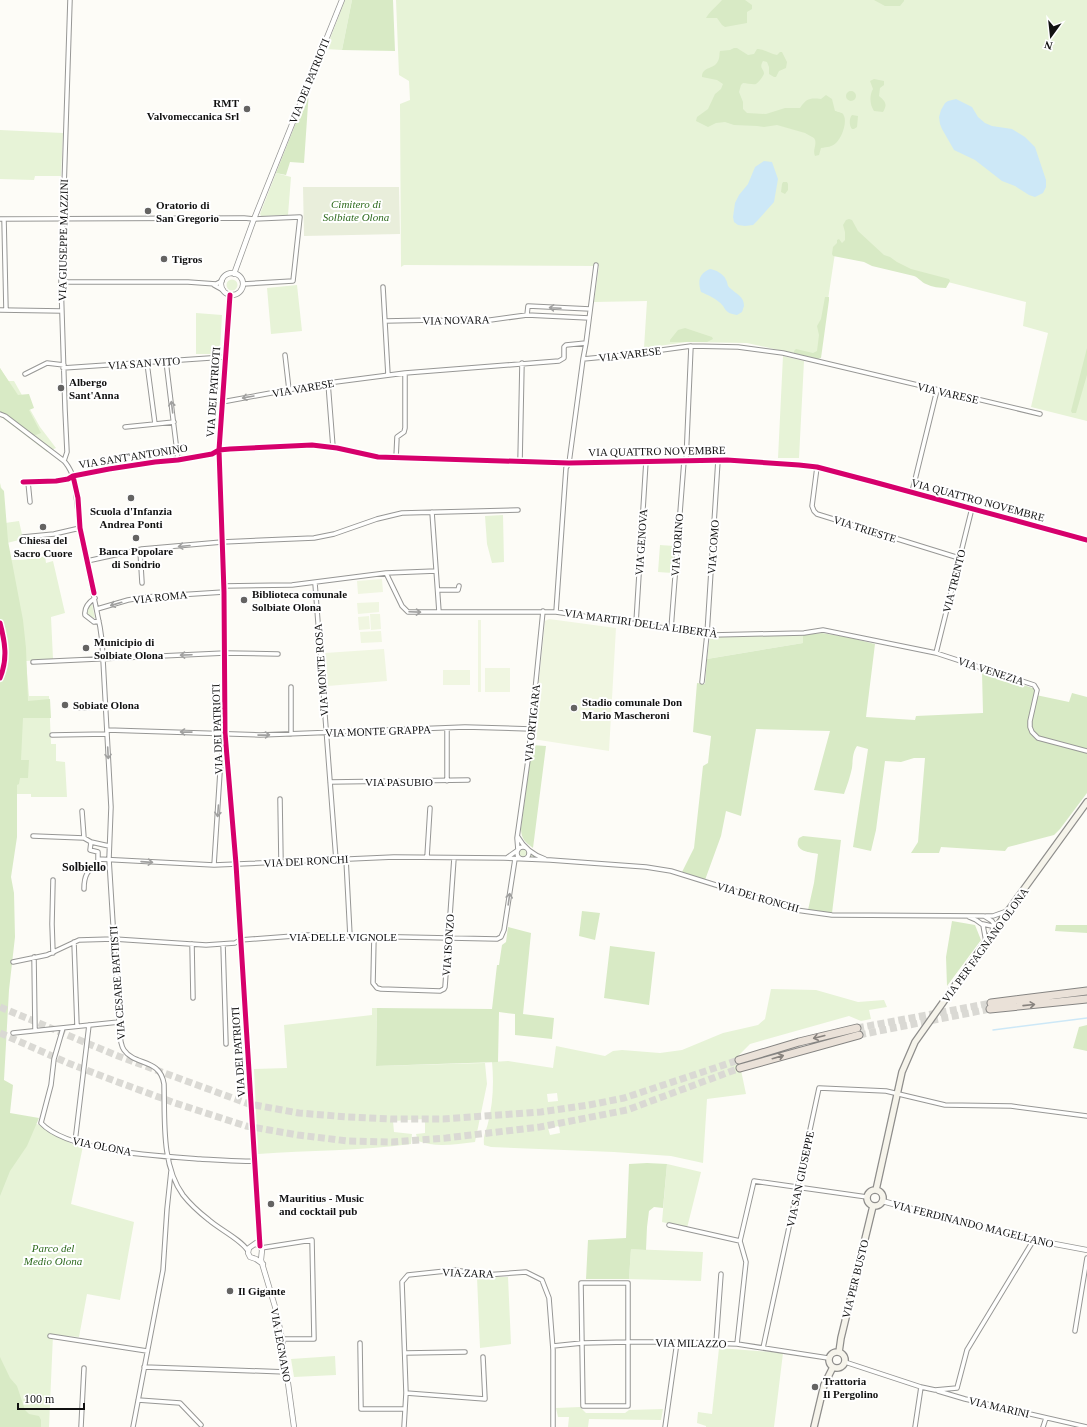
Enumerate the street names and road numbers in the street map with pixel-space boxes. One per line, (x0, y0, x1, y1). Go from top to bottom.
street label: VIA DEI PATRIOTI (286, 36, 332, 125)
street label: VIA GIUSEPPE MAZZINI (56, 178, 70, 301)
street label: VIA NOVARA (422, 313, 490, 327)
street label: VIA VARESE (598, 344, 662, 364)
street label: VIA DEI PATRIOTI (204, 346, 222, 438)
street label: VIA SAN VITO (108, 354, 181, 372)
street label: VIA VARESE (271, 377, 335, 399)
street label: VIA VARESE (916, 380, 980, 406)
street label: VIA SANT'ANTONINO (78, 441, 188, 471)
street label: VIA QUATTRO NOVEMBRE (588, 444, 726, 458)
street label: VIA QUATTRO NOVEMBRE (910, 476, 1046, 524)
street label: VIA GENOVA (633, 508, 649, 576)
street label: VIA TORINO (669, 513, 685, 577)
street label: VIA TRIESTE (832, 513, 898, 545)
street label: VIA COMO (705, 519, 721, 575)
street label: VIA TRENTO (940, 548, 968, 614)
street label: VIA ROMA (132, 588, 188, 606)
street label: VIA MARTIRI DELLA LIBERTÀ (564, 606, 718, 640)
street label: VIA MONTE ROSA (312, 623, 330, 717)
street label: VIA VENEZIA (956, 655, 1026, 687)
street label: VIA DEI PATRIOTI (209, 683, 225, 775)
street label: VIA ORTIGARA (522, 684, 542, 762)
street label: VIA MONTE GRAPPA (325, 723, 431, 739)
street label: VIA PASUBIO (365, 776, 433, 788)
street label: VIA DEI RONCHI (263, 853, 349, 869)
street label: VIA DEI RONCHI (716, 880, 801, 915)
street label: VIA PER FAGNANO OLONA (939, 885, 1031, 1005)
street label: VIA ISONZO (440, 914, 456, 976)
street label: VIA CESARE BATTISTI (107, 925, 127, 1040)
street label: VIA DELLE VIGNOLE (289, 931, 397, 943)
street label: VIA DEI PATRIOTI (229, 1006, 247, 1098)
street label: VIA SAN GIUSEPPE (784, 1130, 816, 1228)
street label: VIA OLONA (71, 1134, 133, 1158)
street label: VIA FERDINANDO MAGELLANO (891, 1198, 1055, 1250)
street label: VIA PER BUSTO (839, 1238, 871, 1319)
street label: VIA ZARA (442, 1266, 494, 1280)
street label: VIA LEGNANO (269, 1307, 293, 1383)
street label: VIA MILAZZO (655, 1336, 727, 1350)
street label: VIA MARINI (967, 1394, 1031, 1420)

